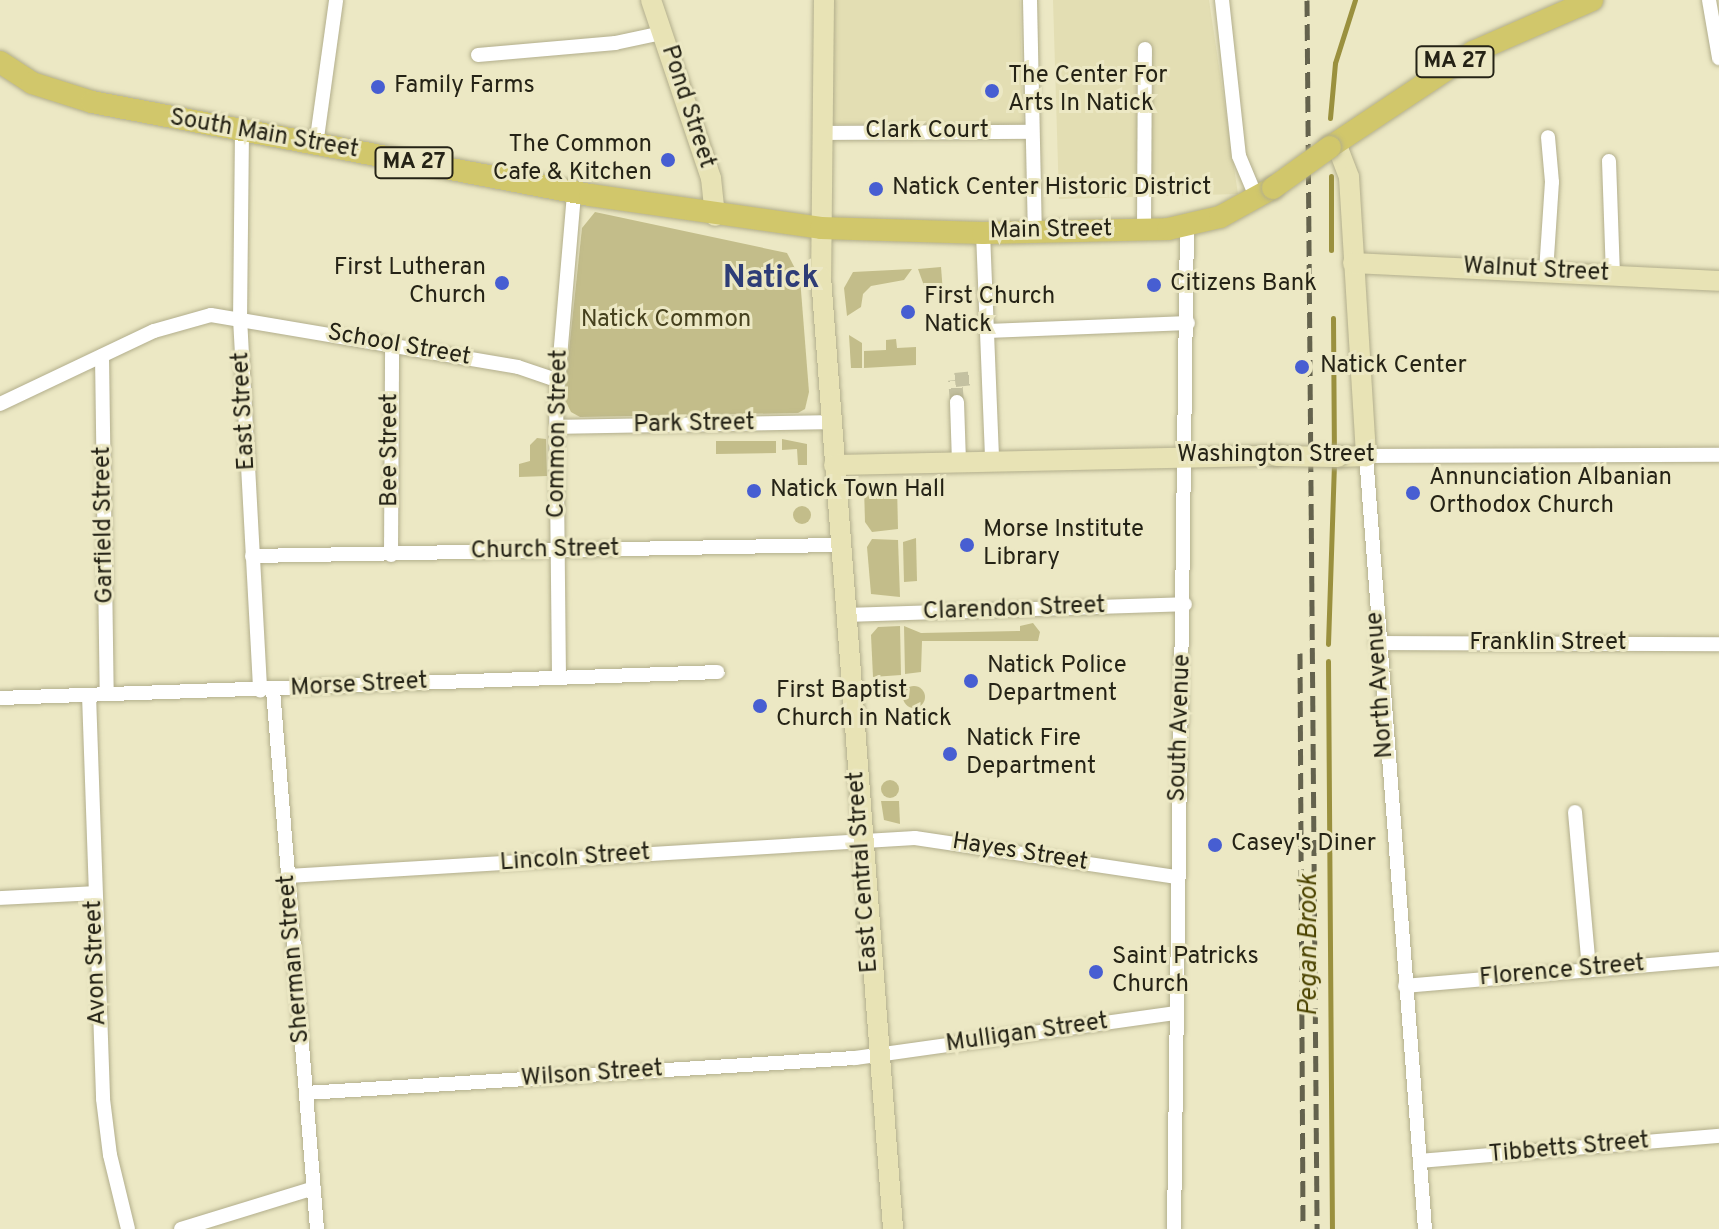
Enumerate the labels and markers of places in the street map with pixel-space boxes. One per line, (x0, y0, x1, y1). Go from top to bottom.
place label: The Center For Arts In Natick (1008, 63, 1168, 119)
place label: Family Farms (394, 73, 535, 101)
marker: Family Farms (369, 78, 387, 96)
marker: The Center For Arts In Natick (983, 82, 1001, 100)
place label: The Common Cafe & Kitchen (493, 132, 652, 188)
marker: The Common Cafe & Kitchen (659, 151, 677, 169)
place label: Natick Center Historic District (892, 175, 1211, 203)
marker: Natick Center Historic District (867, 180, 885, 198)
place label: First Lutheran Church (334, 255, 486, 311)
place label: Citizens Bank (1170, 271, 1317, 299)
marker: First Lutheran Church (493, 274, 511, 292)
marker: Citizens Bank (1145, 276, 1163, 294)
place label: First Church Natick (924, 284, 1055, 340)
marker: First Church Natick (899, 303, 917, 321)
place label: Natick Center (1320, 353, 1467, 381)
marker: Natick Center (1291, 356, 1313, 378)
place label: Annunciation Albanian Orthodox Church (1429, 465, 1673, 521)
place label: Natick Town Hall (770, 477, 946, 505)
marker: Natick Town Hall (745, 482, 763, 500)
marker: Annunciation Albanian Orthodox Church (1404, 484, 1422, 502)
place label: Morse Institute Library (983, 517, 1144, 573)
marker: Morse Institute Library (958, 536, 976, 554)
place label: Natick Police Department (987, 653, 1127, 709)
marker: Natick Police Department (962, 672, 980, 690)
place label: First Baptist Church in Natick (776, 678, 952, 734)
marker: First Baptist Church in Natick (751, 697, 769, 715)
place label: Natick Fire Department (966, 726, 1096, 782)
marker: Natick Fire Department (941, 745, 959, 763)
place label: Casey's Diner (1231, 831, 1376, 859)
marker: Casey's Diner (1206, 836, 1224, 854)
place label: Saint Patricks Church (1112, 944, 1259, 1000)
marker: Saint Patricks Church (1087, 963, 1105, 981)

